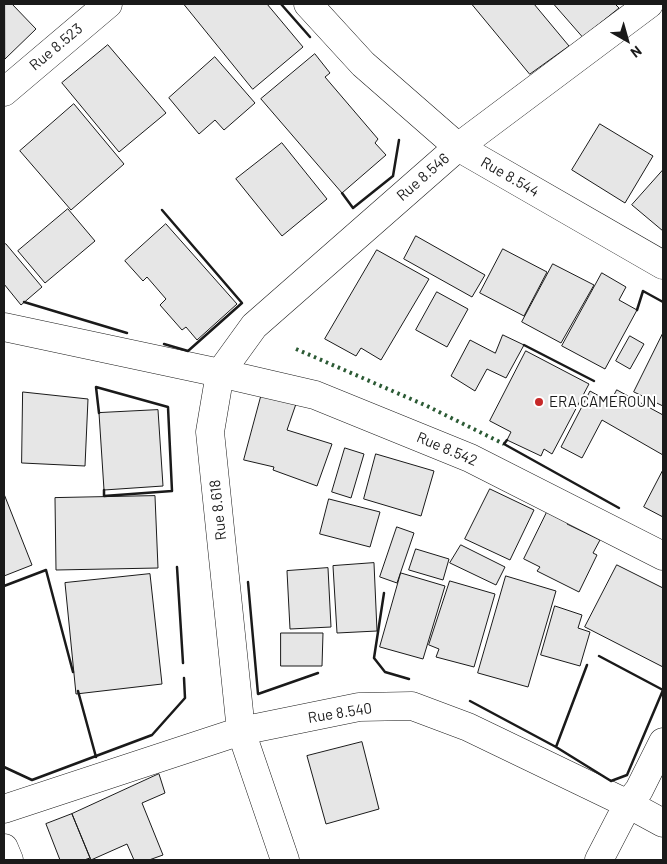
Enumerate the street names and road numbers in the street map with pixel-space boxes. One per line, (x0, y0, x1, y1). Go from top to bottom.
street label: Rue 8.523 (26, 20, 86, 74)
street label: Rue 8.546 (393, 149, 453, 205)
street label: Rue 8.544 (478, 153, 542, 201)
street label: Rue 8.542 (414, 428, 480, 470)
street label: Rue 8.618 (206, 479, 230, 541)
street label: Rue 8.540 (307, 699, 373, 727)

